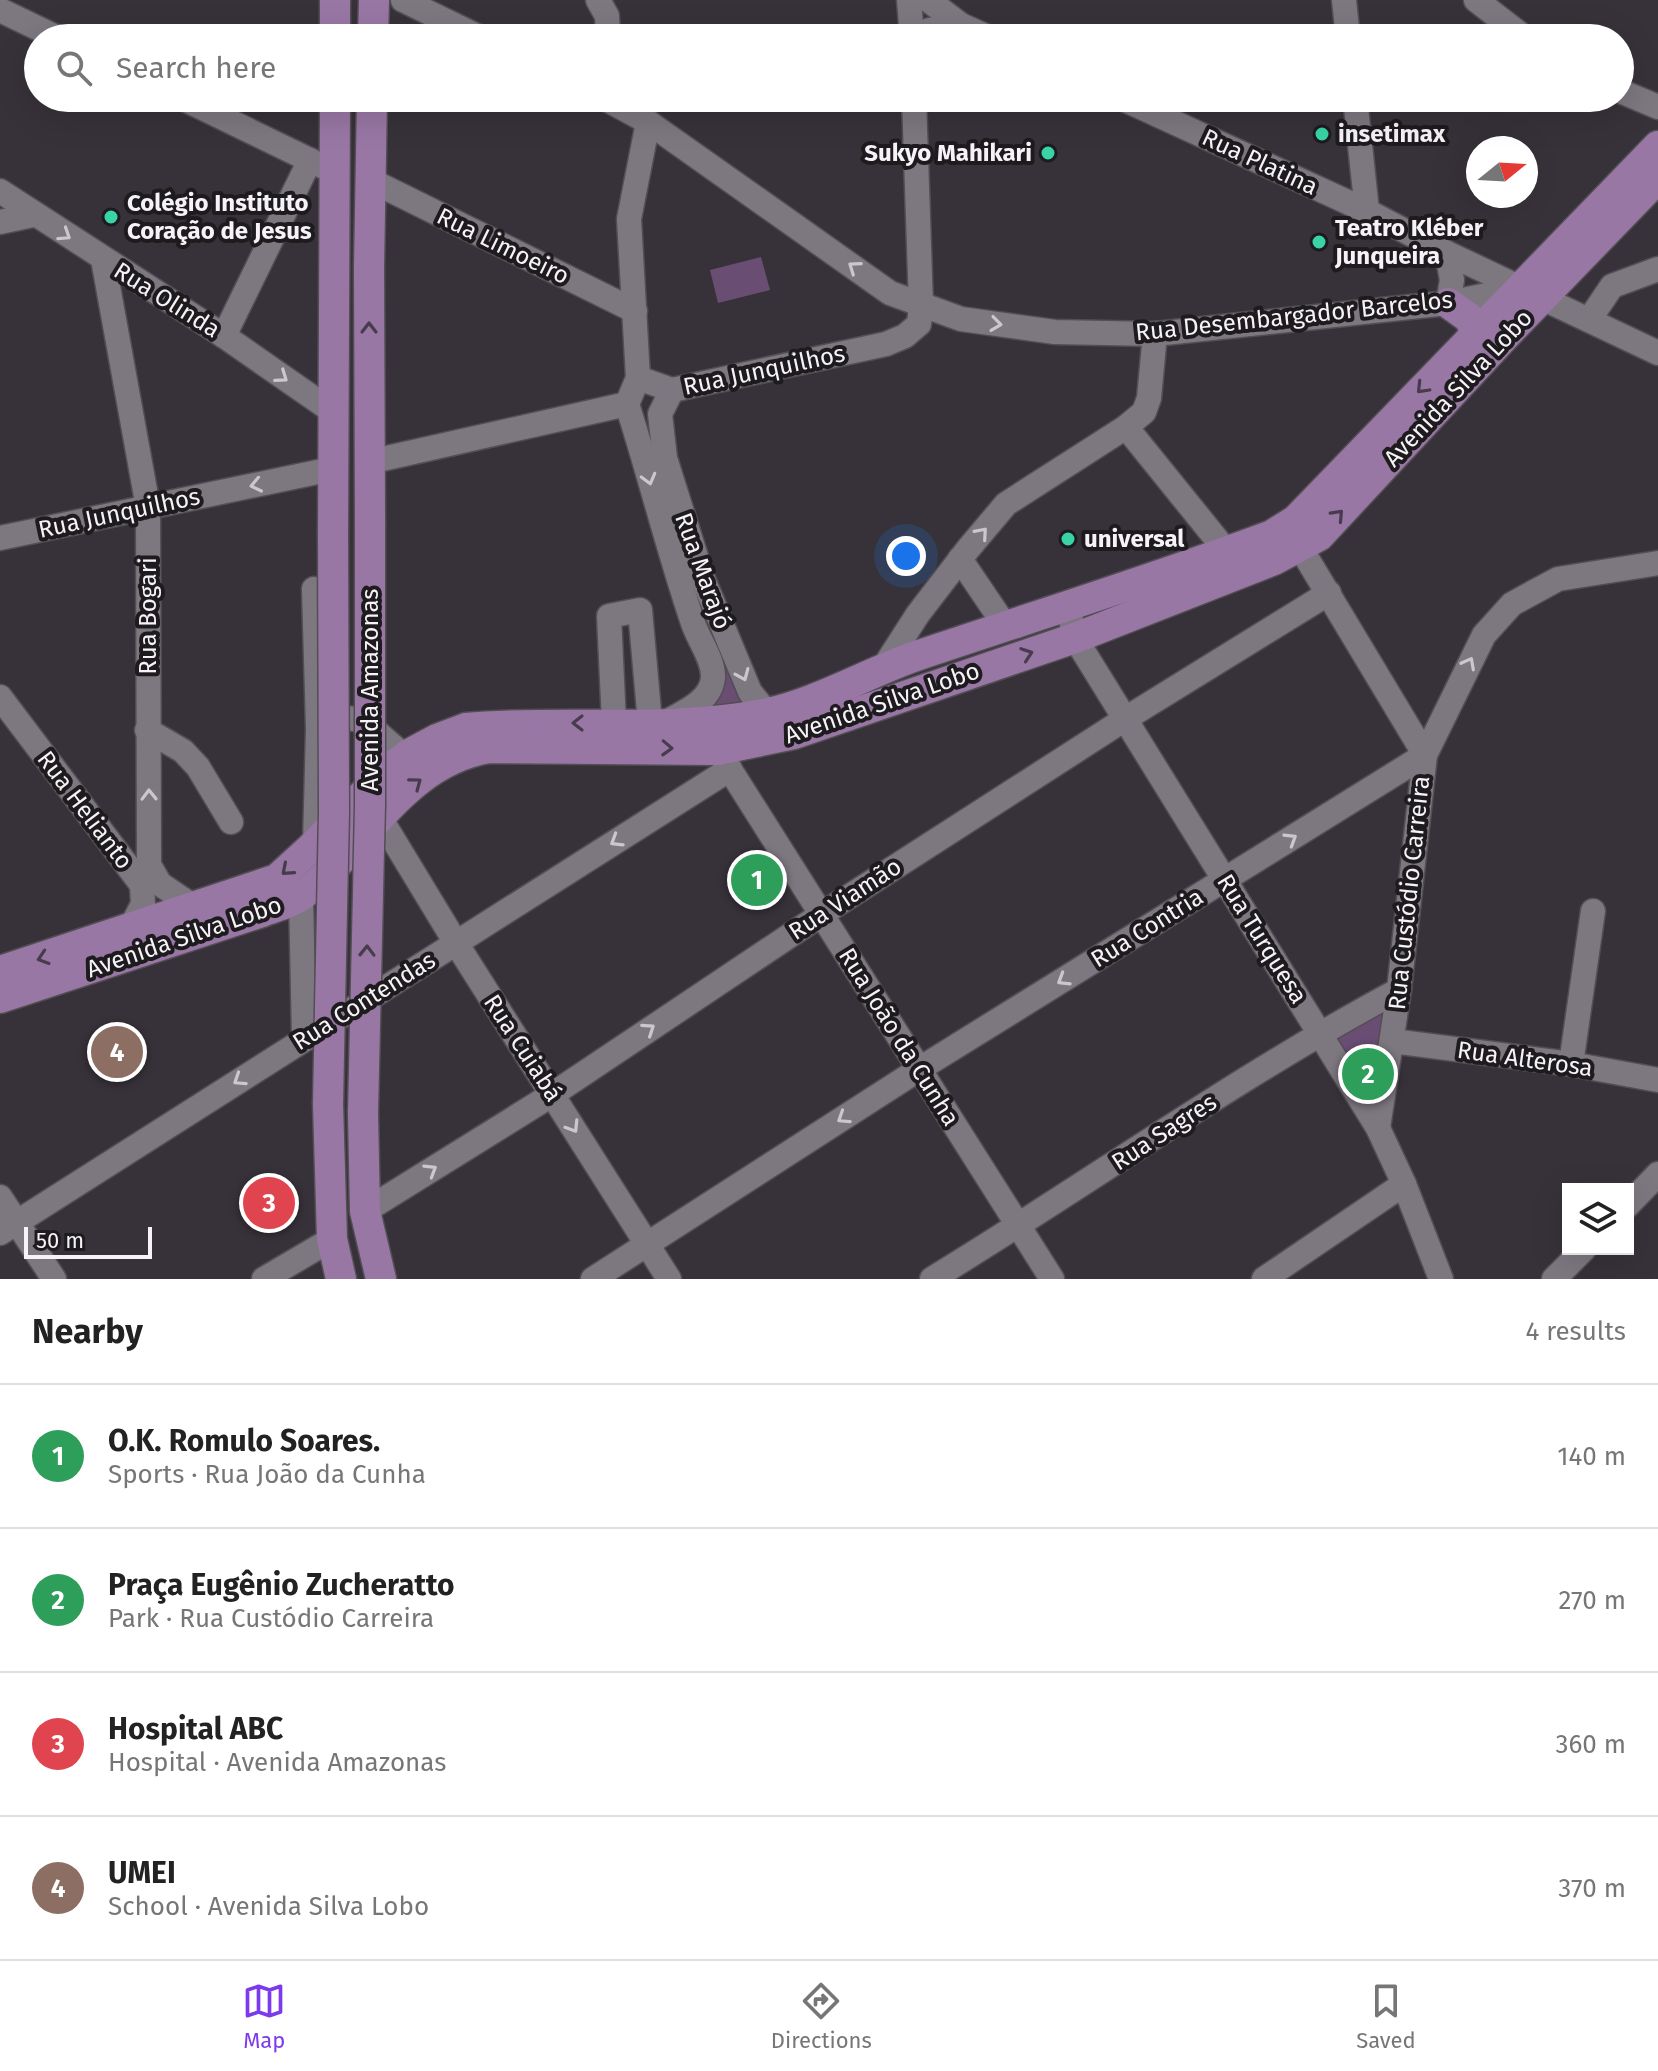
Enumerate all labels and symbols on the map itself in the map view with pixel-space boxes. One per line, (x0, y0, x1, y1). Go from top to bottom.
place label: insetimax (1338, 120, 1446, 148)
street label: Rua Platina (1198, 123, 1322, 201)
marker: insetimax (1313, 125, 1331, 143)
north arrow (1466, 136, 1538, 208)
place label: Sukyo Mahikari (864, 139, 1032, 167)
marker: Sukyo Mahikari (1039, 144, 1057, 162)
place label: Colégio Instituto Coração de Jesus (127, 189, 312, 246)
street label: Rua Limoeiro (432, 202, 574, 290)
marker: Colégio Instituto Coração de Jesus (102, 208, 120, 226)
place label: Teatro Kléber Junqueira (1334, 214, 1484, 270)
one-way arrow (56, 225, 70, 240)
marker: Teatro Kléber Junqueira (1310, 233, 1328, 251)
street label: Rua Olinda (109, 256, 225, 344)
one-way arrow (848, 262, 862, 277)
street label: Rua Desembargador Barcelos (1134, 285, 1454, 347)
street label: Avenida Silva Lobo (1378, 304, 1538, 472)
one-way arrow (990, 315, 1003, 332)
one-way arrow (360, 321, 378, 334)
street label: Rua Junquilhos (681, 339, 847, 401)
one-way arrow (274, 367, 288, 382)
one-way arrow (1417, 379, 1431, 393)
one-way arrow (640, 471, 656, 485)
one-way arrow (249, 476, 263, 493)
street label: Rua Junquilhos (36, 482, 202, 544)
street label: Rua Marajó (669, 509, 737, 633)
one-way arrow (1329, 509, 1343, 524)
place label: universal (1084, 525, 1185, 553)
one-way arrow (972, 527, 986, 542)
marker: universal (1059, 530, 1077, 548)
your location (886, 536, 926, 576)
street label: Rua Bogari (134, 557, 162, 675)
street label: Avenida Amazonas (356, 589, 384, 791)
one-way arrow (1019, 647, 1033, 663)
street label: Avenida Silva Lobo (781, 657, 983, 749)
one-way arrow (1460, 657, 1475, 672)
one-way arrow (733, 667, 750, 681)
one-way arrow (571, 714, 584, 732)
one-way arrow (661, 740, 674, 757)
street label: Rua Helianto (32, 745, 138, 875)
street label: Rua Custódio Carreira (1383, 775, 1435, 1011)
one-way arrow (407, 778, 422, 792)
one-way arrow (140, 788, 157, 800)
one-way arrow (611, 832, 625, 847)
one-way arrow (1282, 833, 1297, 848)
pin: 1 (731, 850, 783, 910)
street label: Rua Viamão (783, 852, 907, 946)
one-way arrow (281, 860, 296, 875)
street label: Rua Turquesa (1211, 869, 1313, 1009)
street label: Rua Contria (1086, 883, 1208, 973)
street label: Avenida Silva Lobo (83, 891, 285, 983)
street label: Rua João da Cunha (833, 943, 965, 1131)
one-way arrow (358, 944, 375, 957)
street label: Rua Contendas (288, 946, 440, 1056)
one-way arrow (37, 948, 51, 964)
one-way arrow (1057, 970, 1072, 985)
street label: Rua Cuiabá (478, 989, 568, 1107)
pin: 4 (91, 1022, 143, 1082)
one-way arrow (641, 1024, 655, 1039)
street label: Rua Alterosa (1455, 1036, 1595, 1082)
pin: 2 (1342, 1044, 1394, 1104)
one-way arrow (233, 1071, 247, 1086)
street label: Rua Sagres (1106, 1088, 1222, 1176)
one-way arrow (837, 1109, 852, 1124)
one-way arrow (564, 1118, 579, 1133)
one-way arrow (422, 1164, 437, 1179)
pin: 3 (243, 1173, 295, 1233)
scale bar (24, 1223, 152, 1259)

